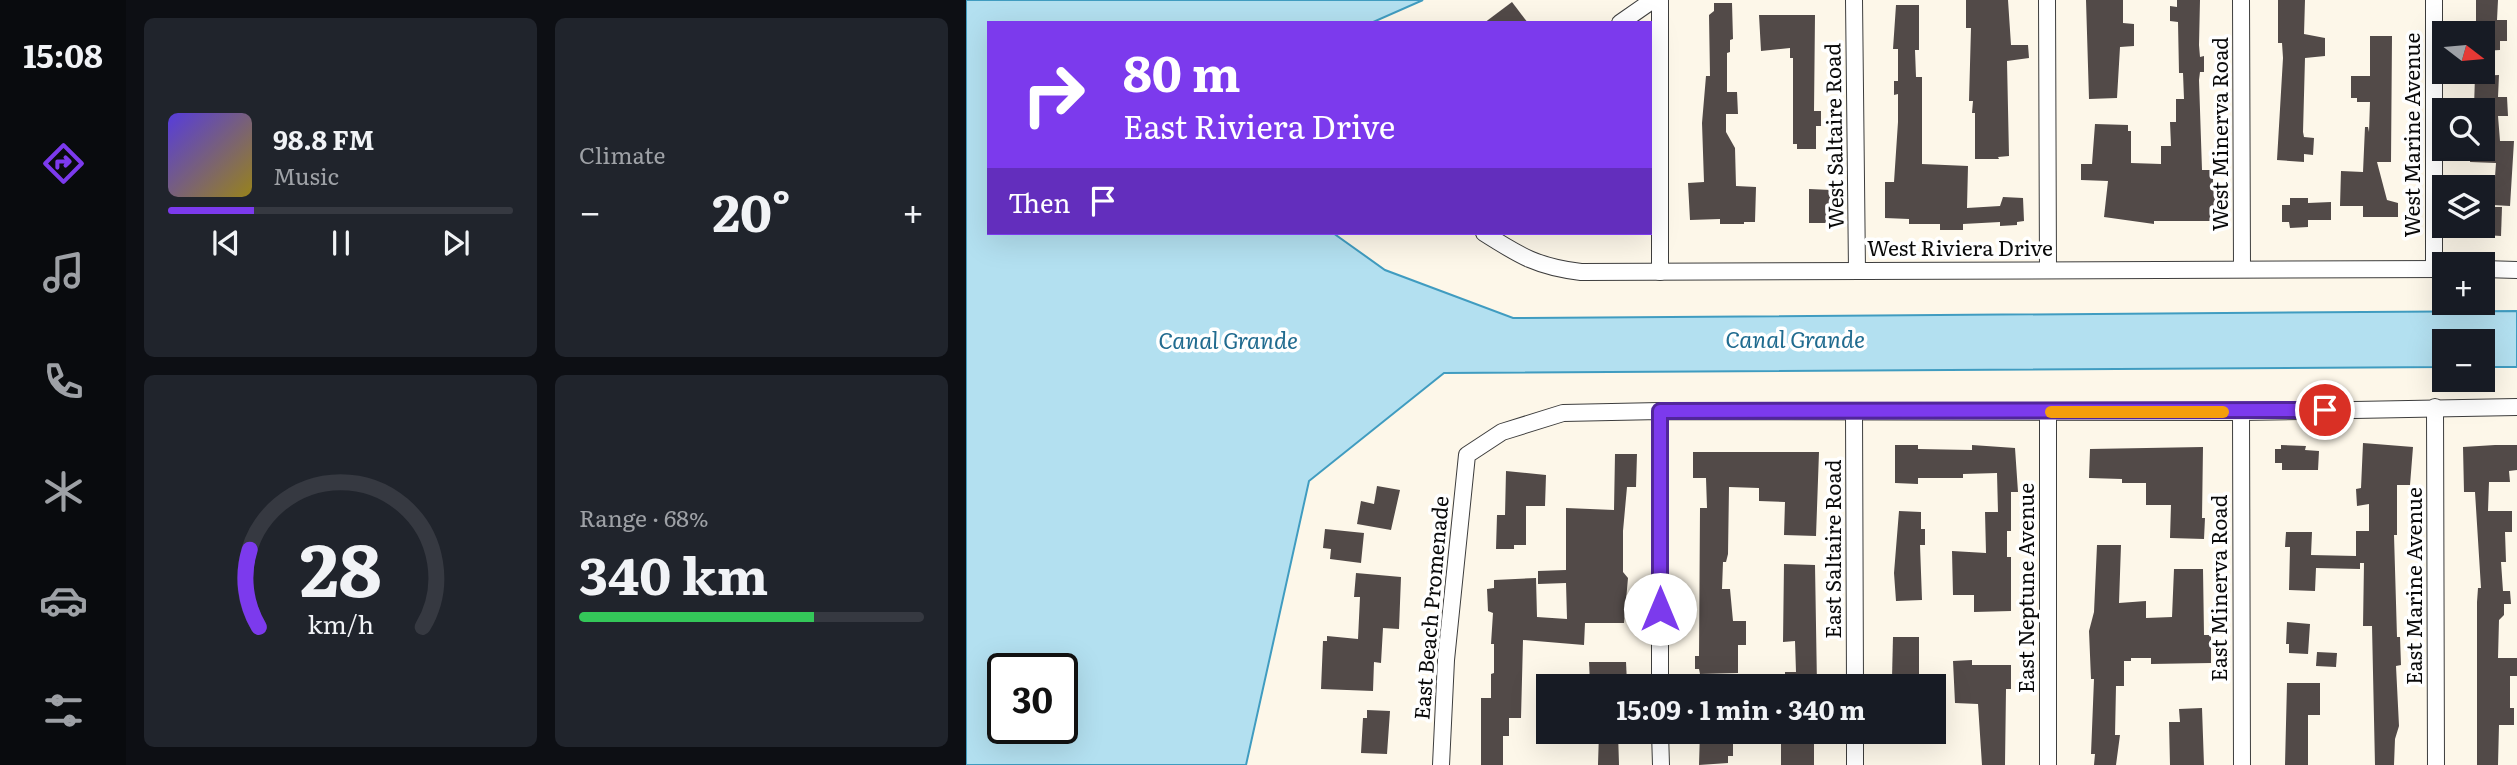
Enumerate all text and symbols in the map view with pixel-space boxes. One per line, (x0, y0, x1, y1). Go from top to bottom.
north arrow (2432, 21, 2496, 84)
map controls (2432, 21, 2495, 392)
text: 15:08 (23, 30, 103, 78)
street label: West Marine Avenue (2395, 32, 2426, 237)
text: 80 m (1123, 34, 1241, 107)
street label: West Minerva Road (2203, 37, 2234, 231)
street label: West Saltaire Road (1815, 42, 1850, 230)
icon: right (1008, 49, 1099, 140)
button: search (2432, 98, 2495, 161)
text: East Riviera Drive (1123, 101, 1395, 149)
text: 98.8 FM (273, 119, 374, 158)
text: Climate (579, 137, 665, 171)
icon: directions (39, 139, 88, 188)
text: Music (273, 158, 339, 192)
text: 20° (712, 171, 791, 248)
button: layers (2432, 175, 2495, 238)
text: − (579, 181, 601, 238)
text: + (902, 181, 924, 238)
text: Then (1008, 182, 1070, 221)
icon: arrive (1084, 182, 1122, 220)
icon: previous (207, 224, 245, 262)
icon: pause (322, 224, 360, 262)
icon: next (437, 224, 475, 262)
street label: West Riviera Drive (1867, 231, 2053, 262)
icon: music (39, 248, 88, 297)
button: + (2432, 252, 2495, 315)
water label: Canal Grande (1725, 321, 1865, 355)
water label: Canal Grande (1158, 322, 1298, 356)
button: − (2432, 329, 2495, 392)
icon: phone (39, 357, 88, 406)
pin (2295, 380, 2355, 440)
icon: arrive (2306, 391, 2344, 429)
street label: East Saltaire Road (1816, 459, 1847, 639)
icon: climate (39, 467, 88, 516)
street label: East Neptune Avenue (2009, 483, 2040, 693)
street label: East Marine Avenue (2397, 487, 2428, 685)
street label: East Beach Promenade (1404, 494, 1455, 721)
street label: East Minerva Road (2202, 494, 2233, 682)
text: Range · 68% (579, 500, 709, 534)
text: 28 (300, 511, 381, 619)
text: 340 km (579, 534, 768, 611)
position arrow (1623, 572, 1697, 646)
icon: car (39, 576, 88, 625)
text: km/h (307, 605, 374, 642)
speed limit sign: 30 (987, 653, 1078, 744)
icon: filters (39, 686, 88, 735)
text: 15:09 · 1 min · 340 m (1616, 689, 1866, 728)

